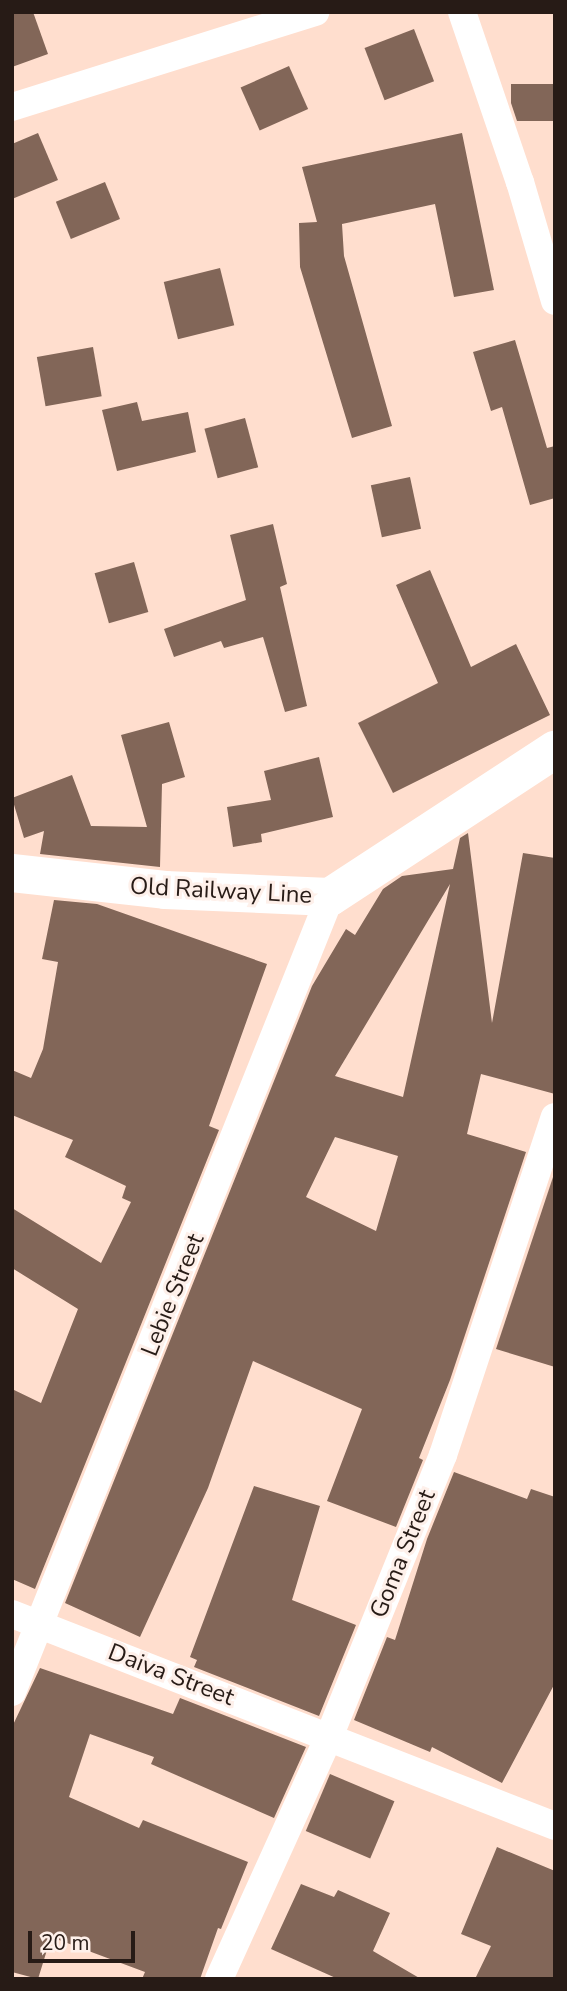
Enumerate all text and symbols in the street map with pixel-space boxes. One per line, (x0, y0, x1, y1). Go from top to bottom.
street label: Old Railway Line (129, 872, 313, 910)
street label: Lebie Street (135, 1229, 211, 1361)
street label: Goma Street (364, 1486, 442, 1622)
street label: Daiva Street (104, 1638, 238, 1712)
scale bar (32, 1918, 138, 1962)
text: 20 m (41, 1929, 90, 1957)

